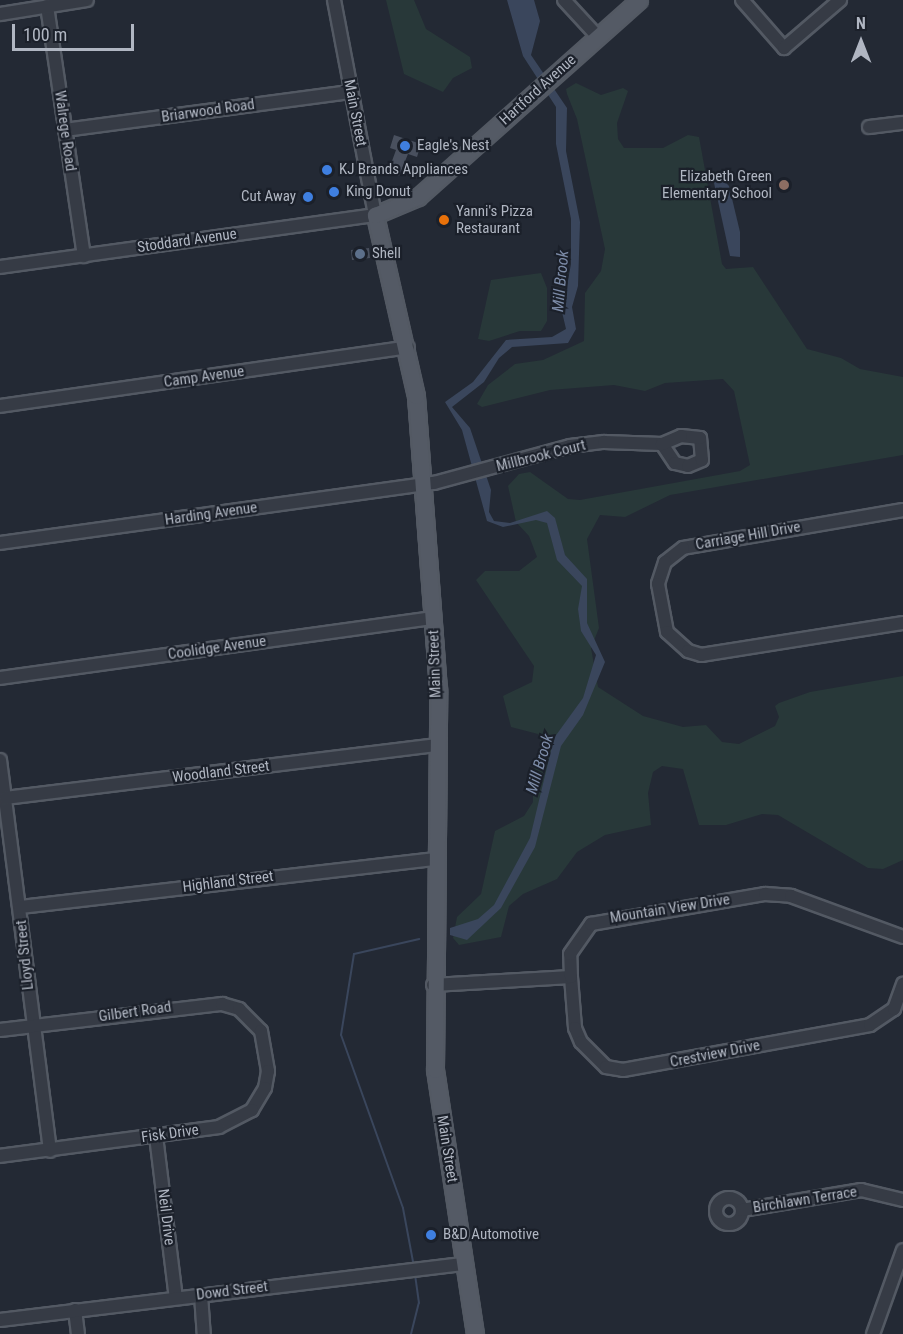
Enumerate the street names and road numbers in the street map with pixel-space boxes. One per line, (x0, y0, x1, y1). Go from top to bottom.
street label: Hartford Avenue (496, 51, 580, 129)
street label: Main Street (340, 78, 370, 148)
street label: Walrege Road (50, 90, 80, 172)
street label: Briarwood Road (160, 96, 256, 126)
street label: Stoddard Avenue (136, 225, 238, 257)
street label: Camp Avenue (163, 362, 245, 392)
street label: Millbrook Court (494, 436, 588, 476)
street label: Harding Avenue (164, 499, 258, 529)
street label: Carriage Hill Drive (694, 518, 802, 554)
street label: Main Street (425, 630, 445, 698)
street label: Coolidge Avenue (167, 632, 267, 664)
street label: Woodland Street (171, 757, 271, 787)
street label: Highland Street (182, 868, 274, 896)
street label: Mountain View Drive (609, 891, 731, 927)
street label: Lloyd Street (12, 919, 38, 991)
street label: Gilbert Road (98, 998, 172, 1026)
street label: Crestview Drive (668, 1036, 762, 1072)
street label: Main Street (433, 1114, 461, 1184)
street label: Fisk Drive (140, 1121, 200, 1147)
street label: Birchlawn Terrace (752, 1183, 858, 1217)
street label: Neil Drive (154, 1188, 178, 1246)
street label: Dowd Street (195, 1278, 269, 1304)

